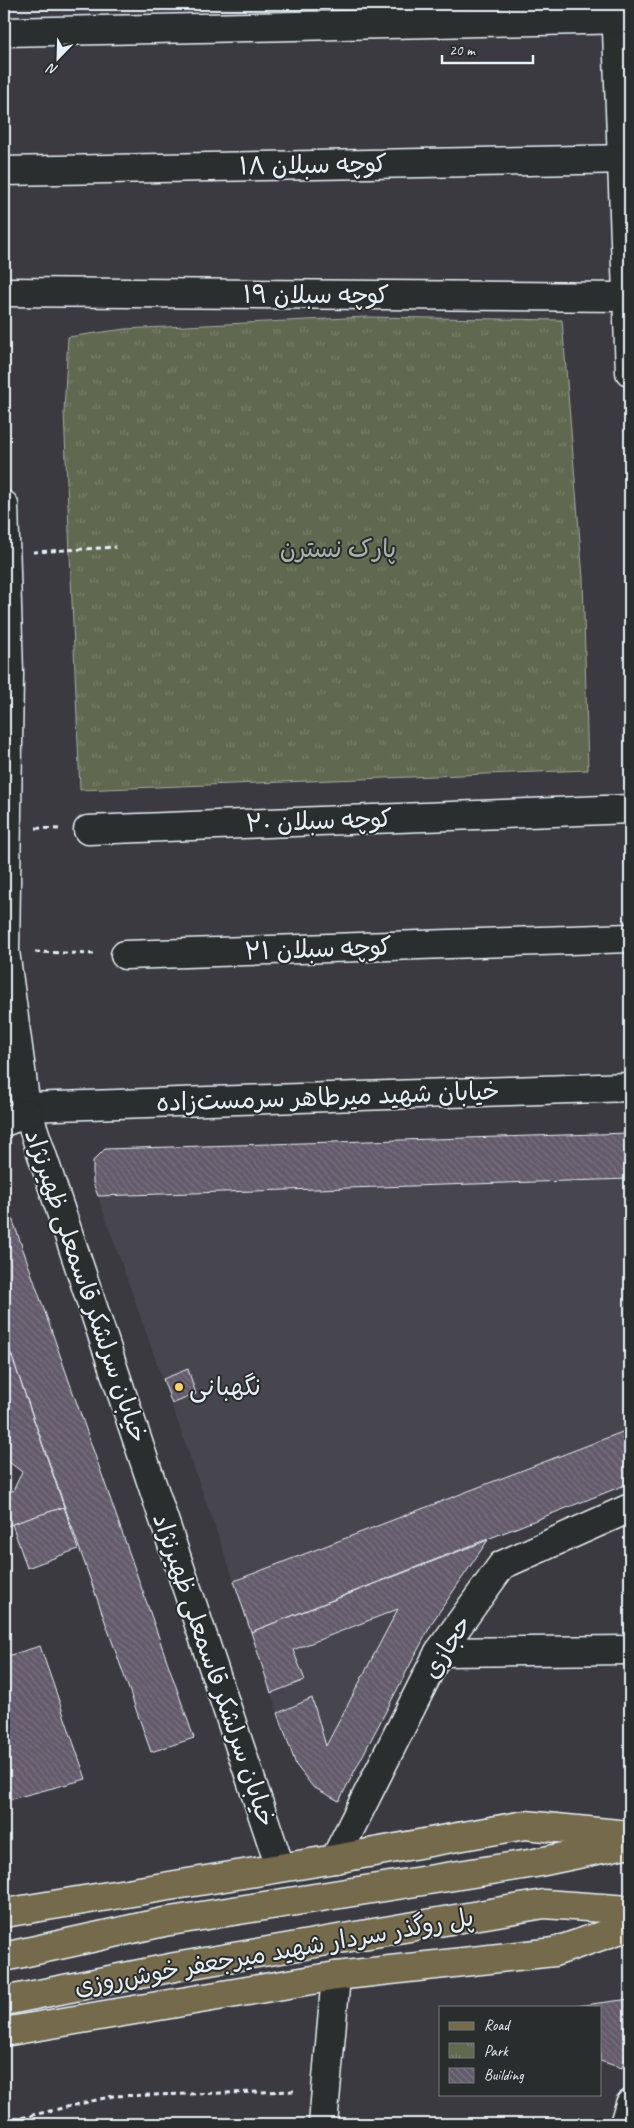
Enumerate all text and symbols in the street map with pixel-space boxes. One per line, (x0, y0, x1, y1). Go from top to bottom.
north arrow (32, 32, 82, 82)
scale bar (442, 32, 533, 64)
text: 20 m (449, 41, 476, 60)
text: N (44, 59, 60, 79)
street label: کوچه سبلان ۱۸ (239, 148, 387, 182)
street label: کوچه سبلان ۱۹ (243, 279, 389, 311)
park label: پارک نسترن (280, 533, 396, 565)
street label: کوچه سبلان ۲۰ (245, 802, 393, 840)
street label: کوچه سبلان ۲۱ (244, 930, 392, 968)
street label: خیابان شهید میرطاهر سرمست‌زاده (156, 1075, 500, 1119)
street label: خیابان سرلشکر قاسمعلی ظهیرنژاد (17, 1125, 155, 1447)
place label: نگهبانی (189, 1371, 261, 1403)
marker: نگهبانی (173, 1381, 185, 1393)
street label: خیابان سرلشکر قاسمعلی ظهیرنژاد (145, 1509, 283, 1831)
street label: حجازی (415, 1609, 479, 1685)
street label: پل روگذر سردار شهید میرجعفر خوش‌روزی (72, 1901, 476, 2003)
legend (439, 2006, 602, 2096)
text: Road (484, 2016, 511, 2035)
text: Park (484, 2042, 509, 2061)
text: Building (484, 2066, 524, 2085)

